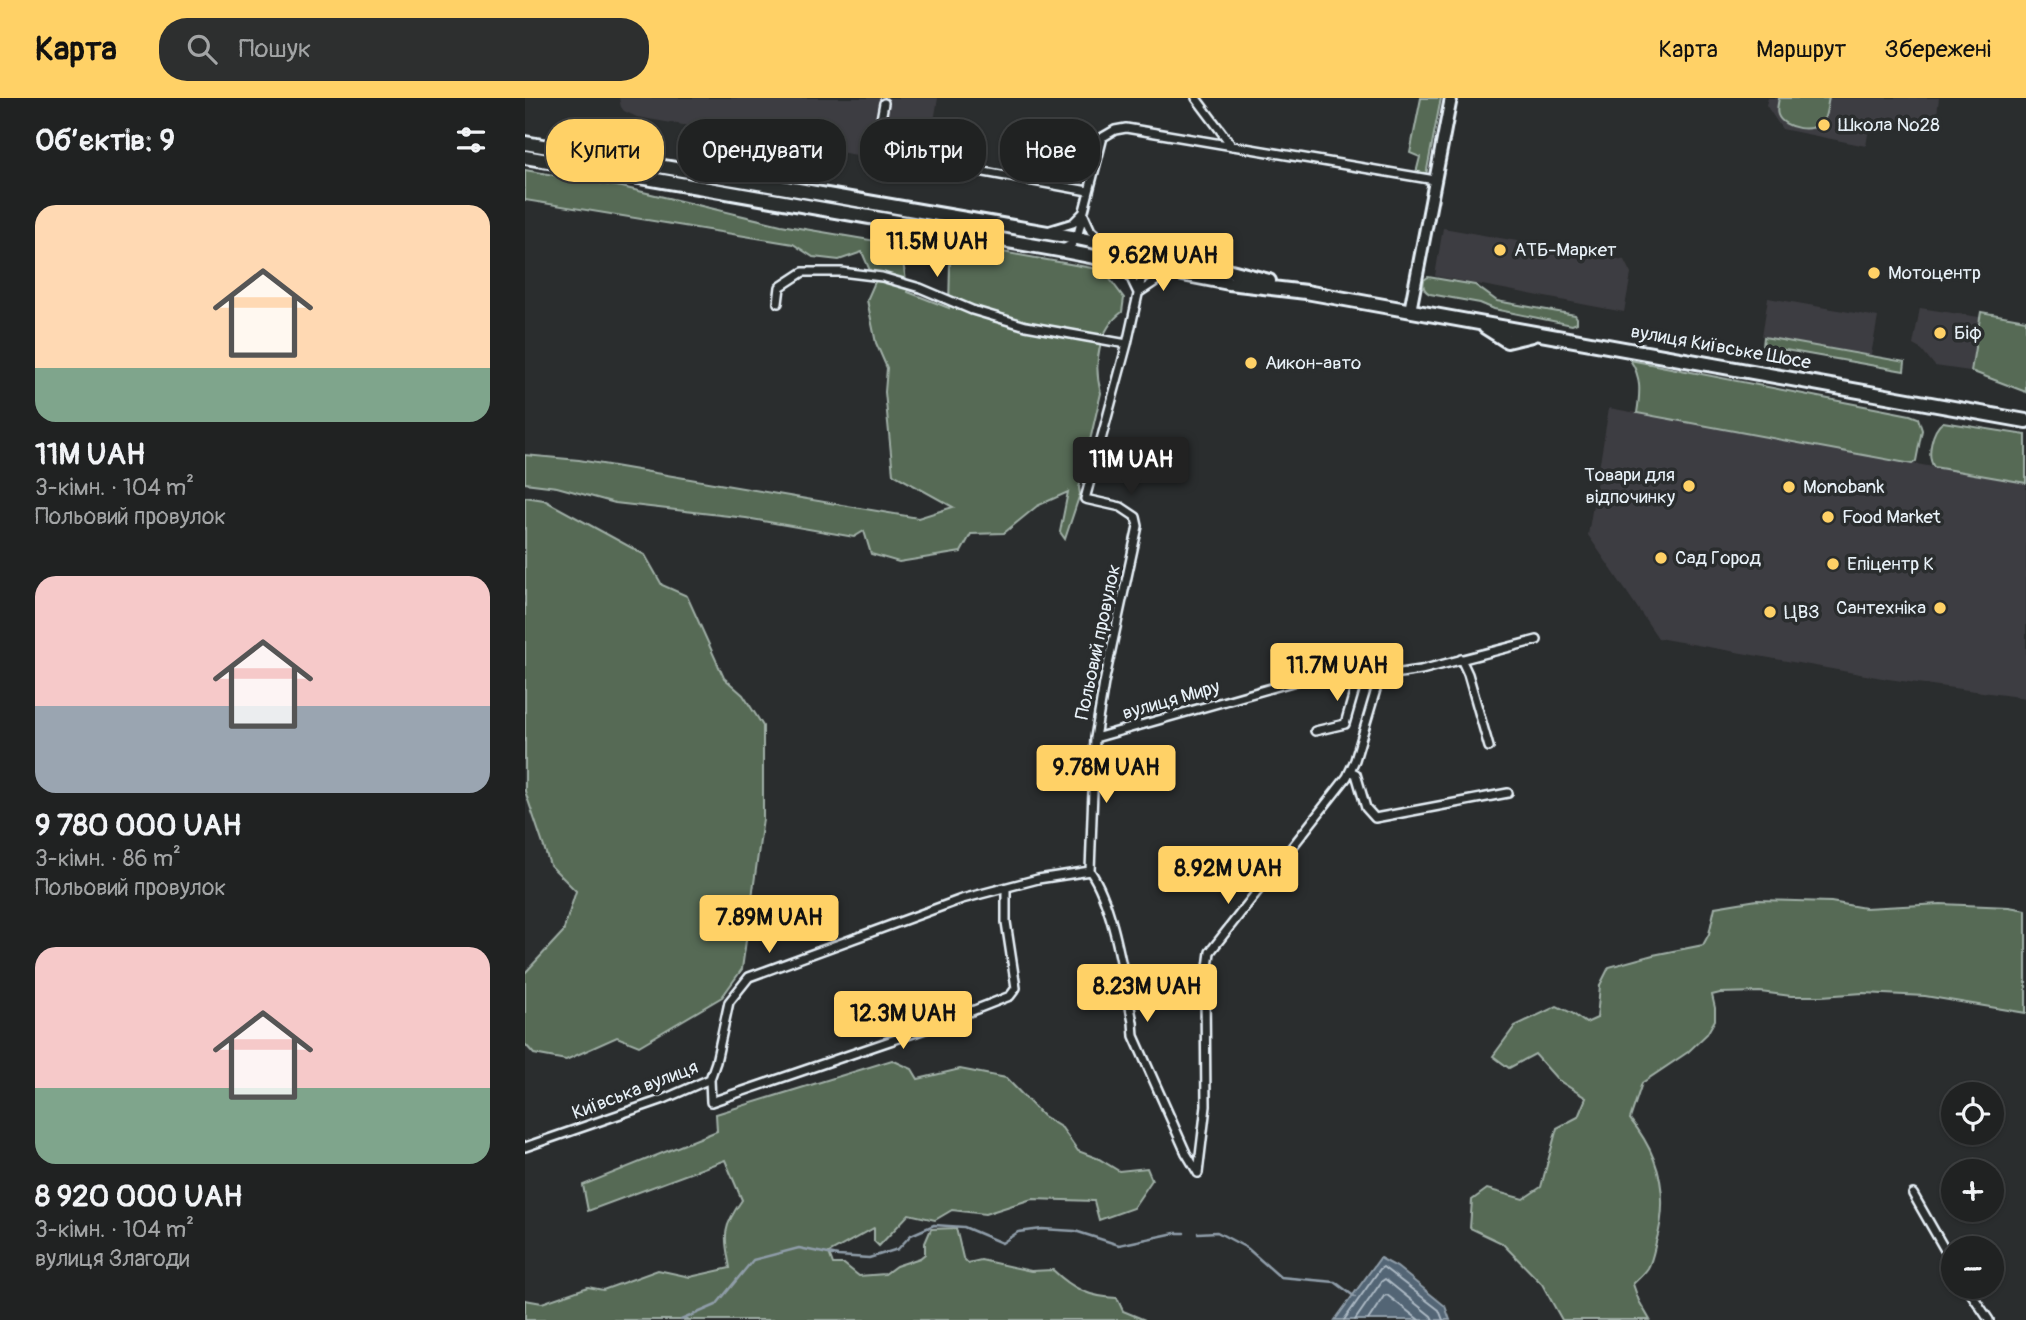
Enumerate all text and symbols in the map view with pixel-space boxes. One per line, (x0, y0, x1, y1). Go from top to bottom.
search box (159, 18, 649, 81)
text: Карта (35, 29, 117, 70)
icon: search (183, 30, 221, 68)
text: Пошук (239, 33, 311, 65)
text: Карта (1659, 35, 1718, 64)
text: Маршрут (1756, 35, 1846, 64)
text: Збережені (1884, 35, 1991, 64)
place label: Школа №28 (1838, 113, 1940, 137)
marker: Школа №28 (1816, 117, 1832, 133)
chip: Купити (546, 119, 664, 182)
chip: Орендувати (678, 119, 846, 182)
chip: Фільтри (860, 119, 986, 182)
chip: Нове (1000, 119, 1100, 182)
icon: filters (452, 121, 490, 159)
text: Об’єктів: 9 (35, 122, 175, 159)
pin: 11.5M UAH (857, 220, 1017, 279)
text: 11.5M UAH (886, 227, 988, 256)
pin: 9.62M UAH (1083, 234, 1243, 293)
place label: АТБ-Маркет (1514, 238, 1617, 262)
text: 9.62M UAH (1108, 241, 1218, 270)
marker: АТБ-Маркет (1492, 242, 1508, 258)
icon: home (200, 250, 326, 376)
place label: Мотоцентр (1888, 261, 1981, 285)
marker: Мотоцентр (1866, 265, 1882, 281)
street label: вулиця Київське Шосе (1629, 319, 1814, 375)
place label: Біф (1954, 321, 1982, 345)
marker: Біф (1932, 325, 1948, 341)
place label: Аикон-авто (1265, 351, 1361, 375)
marker: Аикон-авто (1243, 355, 1259, 371)
text: 11M UAH (35, 436, 145, 473)
pin: 11M UAH (1066, 438, 1196, 497)
text: 11M UAH (1089, 445, 1173, 474)
place label: Товари для відпочинку (1584, 463, 1675, 509)
text: 3-кімн. · 104 m² (35, 473, 194, 502)
place label: Monobank (1803, 475, 1884, 499)
marker: Товари для відпочинку (1681, 478, 1697, 494)
marker: Monobank (1781, 479, 1797, 495)
text: Польовий провулок (35, 502, 226, 531)
place label: Food Market (1842, 505, 1941, 529)
marker: Food Market (1820, 509, 1836, 525)
place label: Сад Город (1675, 546, 1762, 570)
marker: Сад Город (1653, 550, 1669, 566)
place label: Епіцентр К (1847, 552, 1934, 576)
marker: Епіцентр К (1825, 556, 1841, 572)
street label: Польовий провулок (1070, 562, 1126, 722)
place label: Сантехніка (1836, 596, 1926, 620)
place label: ЦВЗ (1784, 600, 1820, 624)
marker: Сантехніка (1932, 600, 1948, 616)
marker: ЦВЗ (1762, 604, 1778, 620)
icon: home (200, 621, 326, 747)
pin: 11.7M UAH (1257, 644, 1417, 703)
text: 11.7M UAH (1286, 651, 1388, 680)
street label: вулиця Миру (1120, 675, 1222, 725)
pin: 9.78M UAH (1026, 746, 1186, 805)
text: 9.78M UAH (1053, 753, 1159, 782)
text: 9 780 000 UAH (35, 807, 241, 844)
text: 3-кімн. · 86 m² (35, 844, 181, 873)
pin: 8.92M UAH (1148, 846, 1308, 906)
text: 8.92M UAH (1174, 854, 1282, 883)
text: Польовий провулок (35, 873, 226, 902)
pin: 7.89M UAH (689, 896, 849, 955)
text: 7.89M UAH (716, 903, 822, 932)
pin: 8.23M UAH (1067, 964, 1227, 1024)
text: 8.23M UAH (1093, 972, 1201, 1001)
icon: home (200, 992, 326, 1118)
pin: 12.3M UAH (823, 992, 983, 1051)
text: 12.3M UAH (850, 999, 956, 1028)
street label: Київська вулиця (569, 1055, 701, 1125)
map controls (1941, 1082, 2004, 1299)
button: locate (1941, 1082, 2004, 1145)
button: + (1941, 1159, 2004, 1222)
text: 8 920 000 UAH (35, 1178, 242, 1215)
text: 3-кімн. · 104 m² (35, 1215, 194, 1244)
button: − (1941, 1236, 2004, 1299)
text: вулиця Злагоди (35, 1244, 190, 1273)

